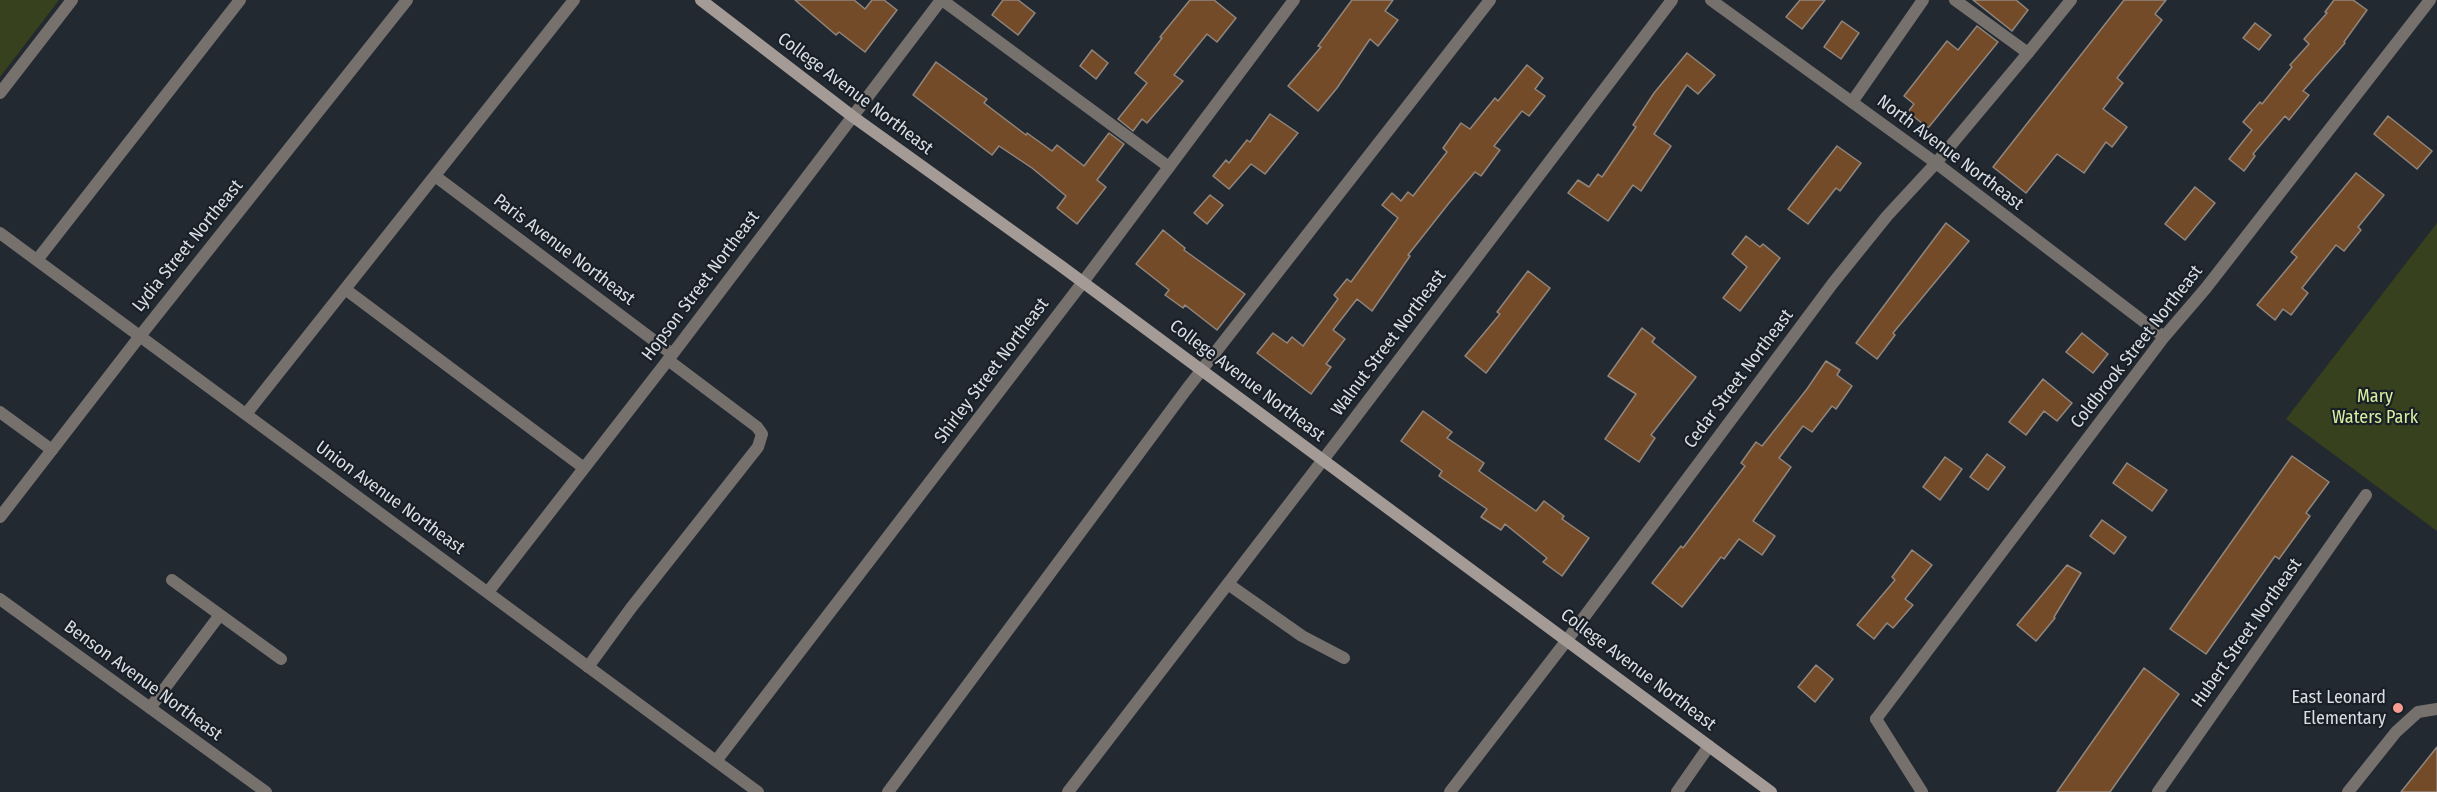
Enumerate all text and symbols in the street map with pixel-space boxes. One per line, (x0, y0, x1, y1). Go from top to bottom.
street label: College Avenue Northeast (773, 28, 937, 160)
street label: North Avenue Northeast (1873, 91, 2027, 215)
street label: Lydia Street Northeast (128, 176, 248, 316)
street label: Paris Avenue Northeast (489, 190, 639, 310)
street label: Hopson Street Northeast (638, 207, 764, 365)
street label: Coldbrook Street Northeast (2067, 261, 2207, 433)
street label: Walnut Street Northeast (1327, 266, 1451, 420)
street label: Shirley Street Northeast (930, 294, 1054, 448)
street label: Cedar Street Northeast (1680, 305, 1798, 453)
street label: College Avenue Northeast (1165, 315, 1329, 447)
park label: Mary Waters Park (2332, 386, 2418, 428)
street label: Union Avenue Northeast (311, 437, 469, 559)
street label: Hubert Street Northeast (2187, 554, 2307, 712)
street label: College Avenue Northeast (1556, 604, 1720, 736)
street label: Benson Avenue Northeast (60, 616, 226, 746)
place label: East Leonard Elementary (2292, 687, 2386, 730)
marker: East Leonard Elementary (2391, 701, 2405, 715)

